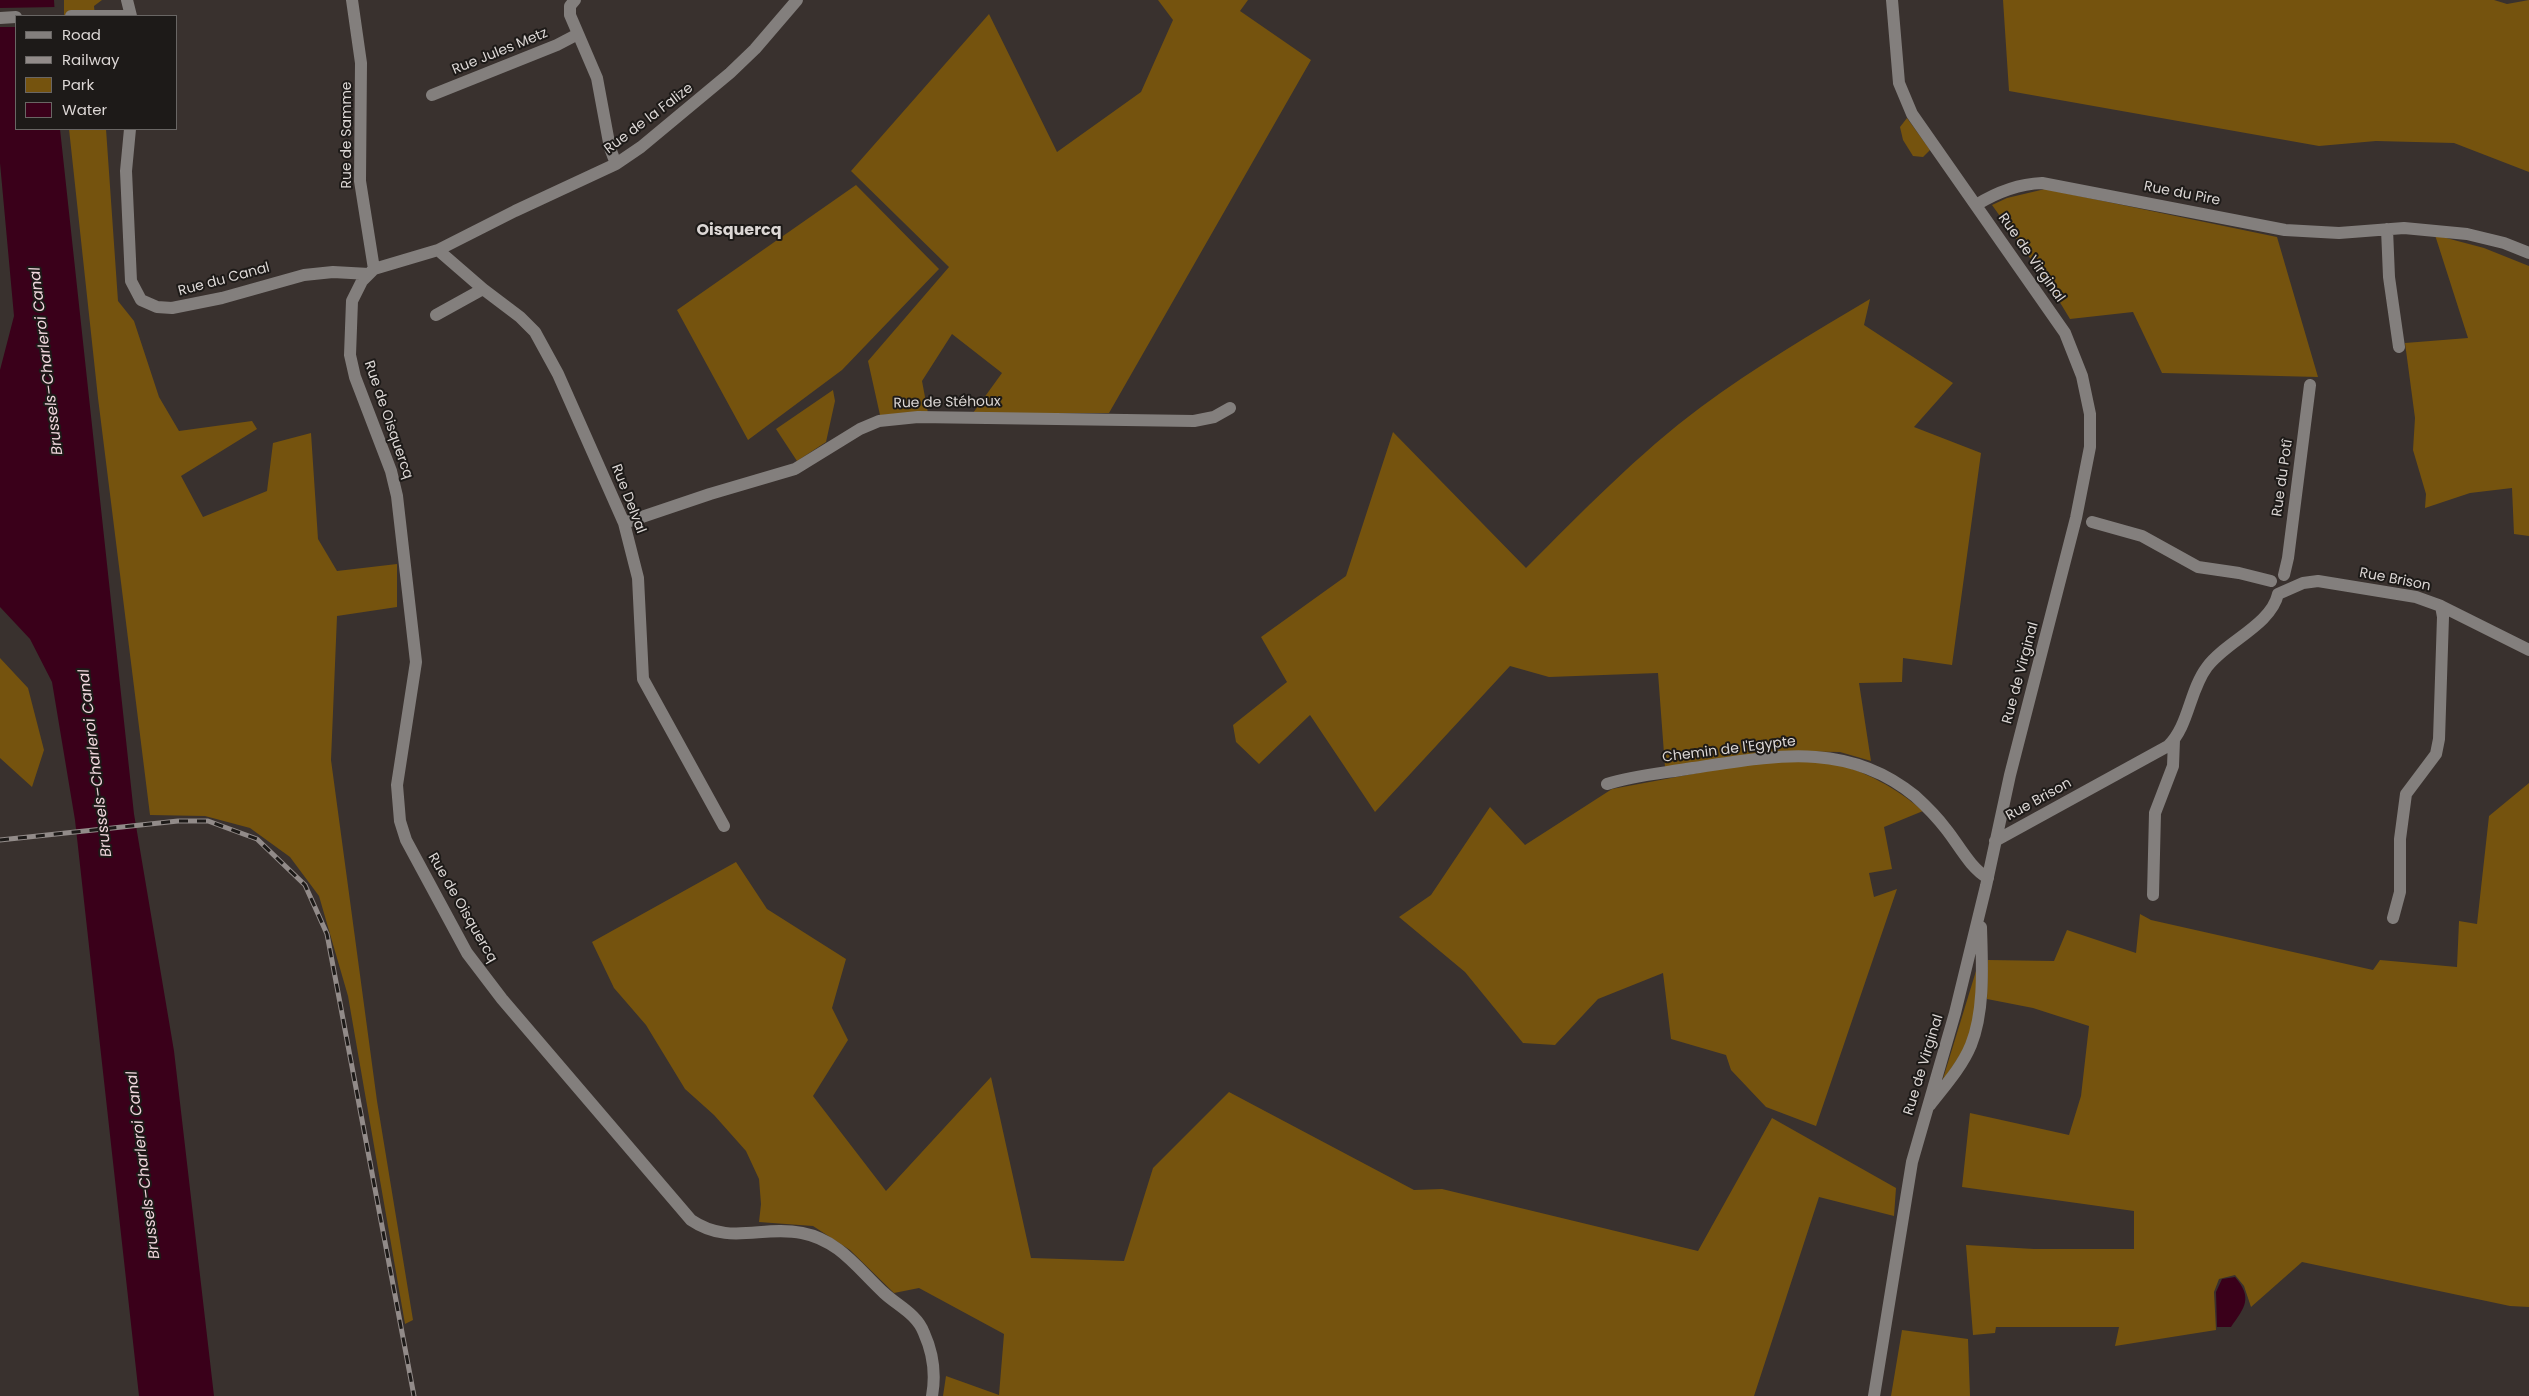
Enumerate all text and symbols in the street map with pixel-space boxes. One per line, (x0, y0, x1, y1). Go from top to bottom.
legend (15, 15, 178, 130)
text: Road (62, 24, 101, 45)
street label: Rue Jules Metz (450, 25, 550, 79)
text: Railway (62, 49, 120, 70)
text: Park (62, 74, 94, 95)
street label: Rue de la Falize (601, 80, 697, 158)
street label: Rue de Samme (339, 82, 355, 188)
text: Water (62, 99, 107, 120)
street label: Rue du Pire (2142, 178, 2222, 210)
street label: Rue de Virginal (1994, 210, 2068, 306)
district label: Oisquercq (696, 221, 782, 241)
street label: Rue du Canal (176, 260, 272, 300)
water label: Brussels–Charleroi Canal (27, 266, 67, 456)
street label: Rue de Oisquercq (360, 359, 416, 481)
street label: Rue de Stéhoux (893, 394, 1001, 412)
street label: Rue du Potî (2269, 438, 2297, 518)
street label: Rue Delval (607, 462, 649, 536)
street label: Rue Brison (2358, 565, 2432, 595)
street label: Rue de Virginal (1999, 620, 2043, 726)
water label: Brussels–Charleroi Canal (76, 668, 116, 858)
street label: Chemin de l'Egypte (1661, 733, 1797, 767)
street label: Rue Brison (2003, 775, 2075, 825)
street label: Rue de Oisquercq (424, 850, 500, 966)
street label: Rue de Virginal (1901, 1012, 1947, 1118)
water label: Brussels–Charleroi Canal (124, 1070, 164, 1260)

